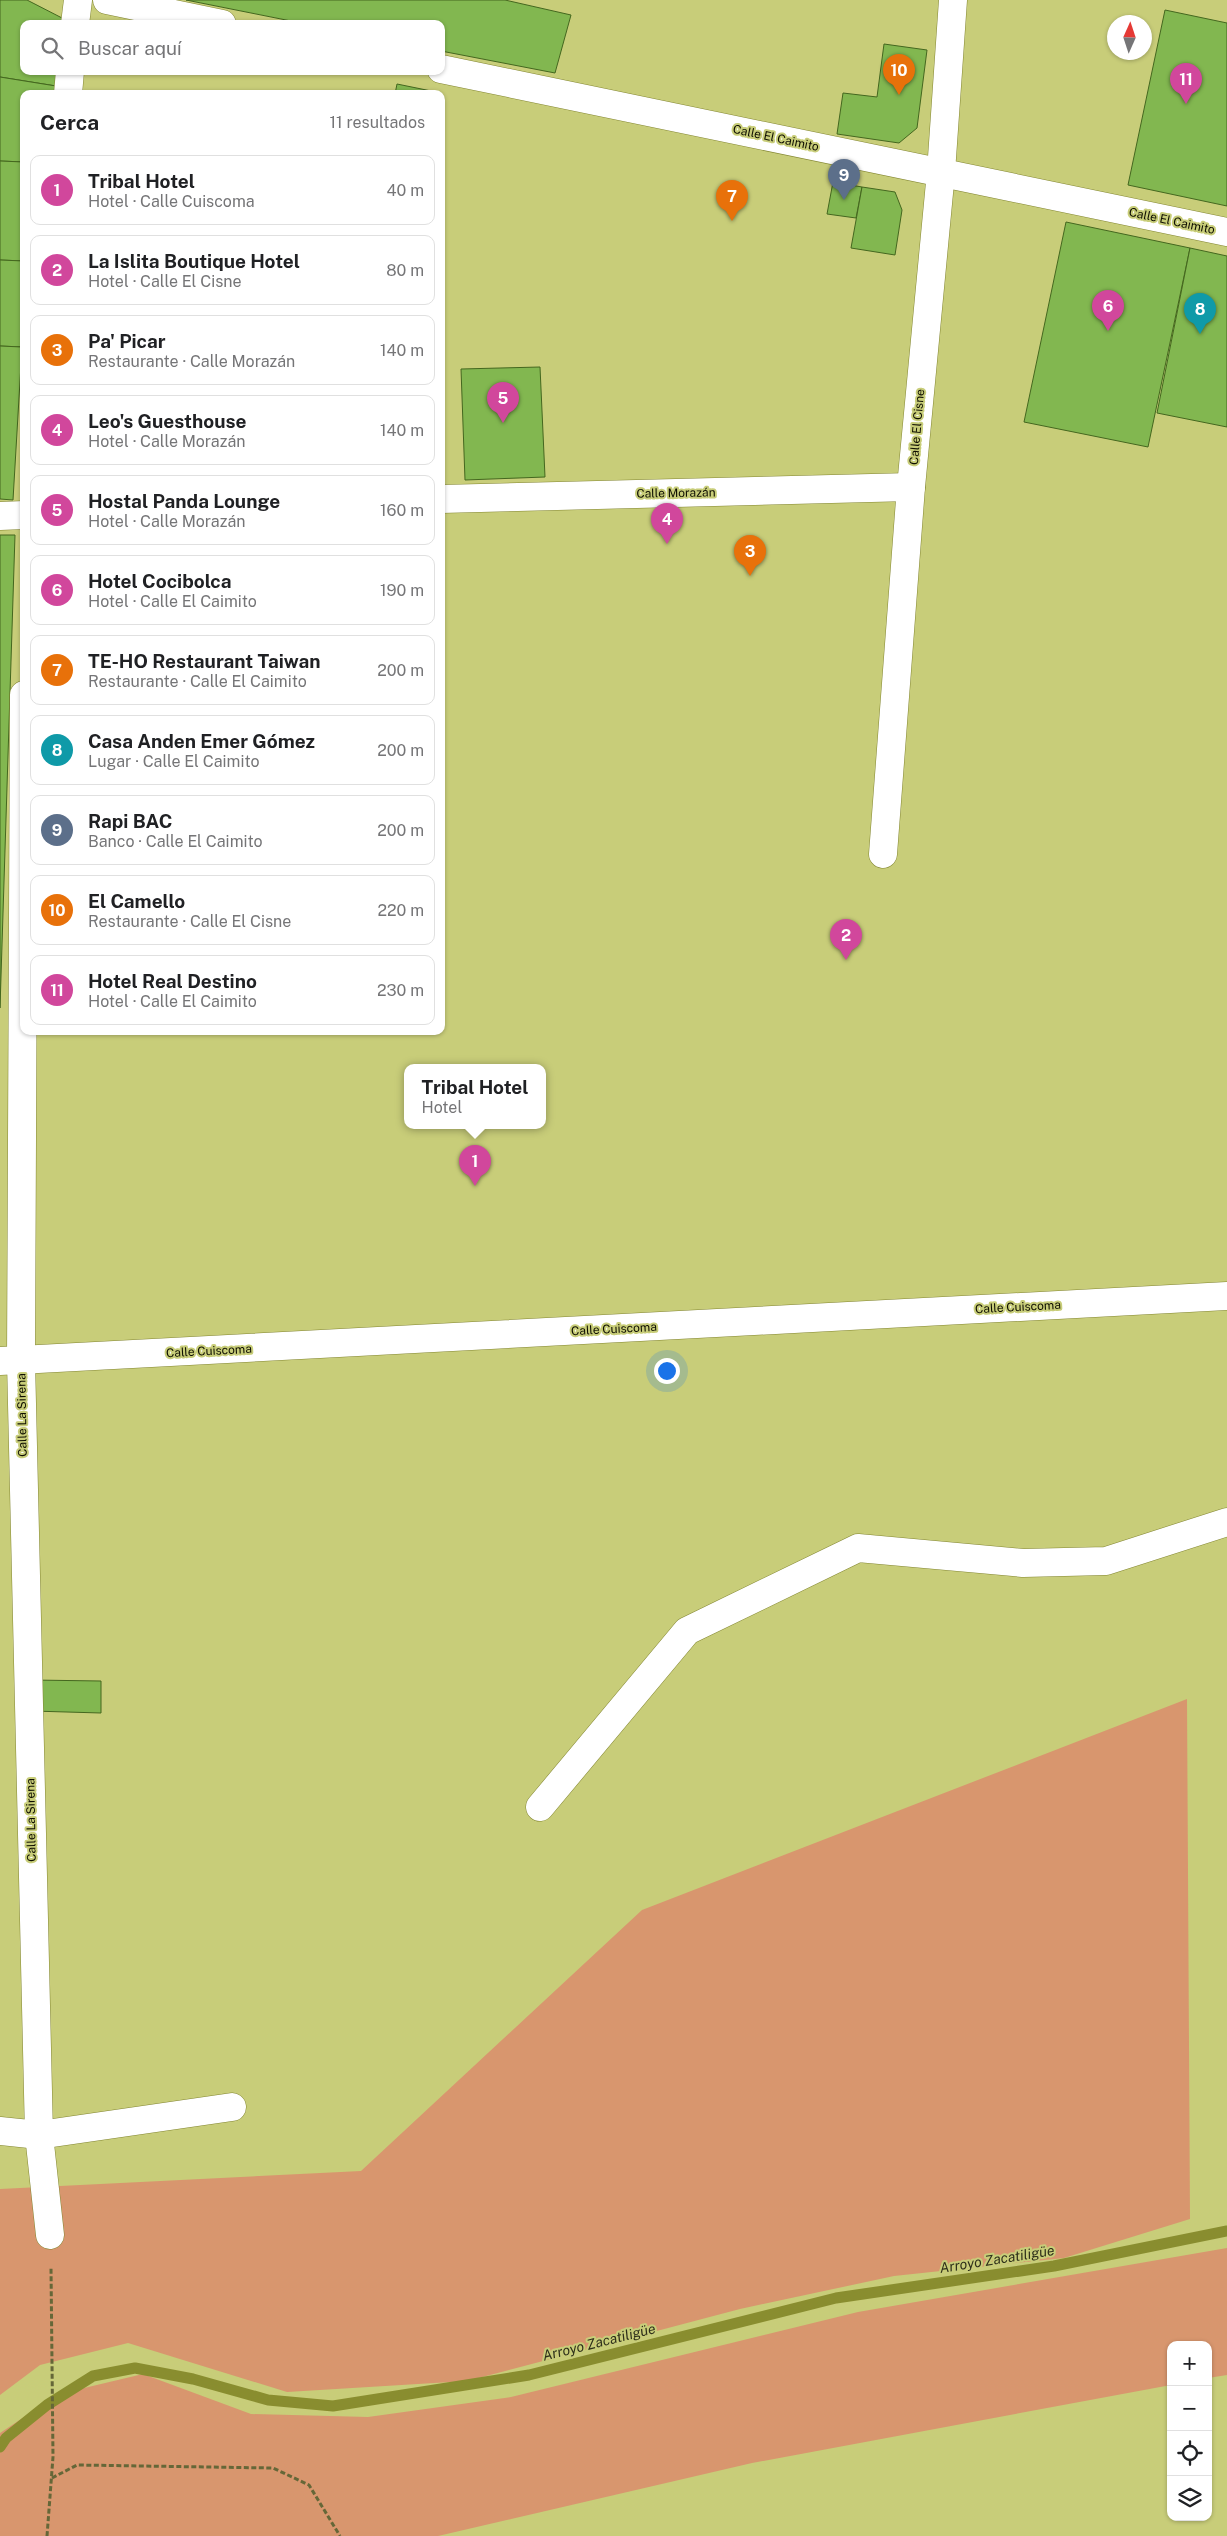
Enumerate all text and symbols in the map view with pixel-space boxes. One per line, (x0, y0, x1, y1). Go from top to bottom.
north arrow (1107, 15, 1152, 60)
search box (20, 20, 445, 75)
icon: search (38, 34, 66, 62)
text: Buscar aquí (78, 37, 182, 59)
pin: 10 (883, 54, 915, 95)
pin: 11 (1170, 63, 1202, 104)
text: Cerca (40, 110, 99, 135)
text: 11 resultados (330, 113, 425, 132)
street label: Calle El Caimito (732, 122, 820, 154)
pin: 9 (828, 159, 860, 200)
text: Tribal Hotel (88, 170, 195, 192)
pin: 7 (716, 180, 748, 221)
text: 1 (54, 181, 60, 200)
text: 40 m (386, 181, 424, 200)
text: Hotel · Calle Cuiscoma (88, 192, 255, 211)
street label: Calle El Caimito (1128, 205, 1216, 237)
text: La Islita Boutique Hotel (88, 250, 300, 272)
text: 2 (52, 261, 62, 280)
text: 80 m (386, 261, 424, 280)
text: Hotel · Calle El Cisne (88, 272, 242, 291)
pin: 6 (1092, 290, 1124, 331)
pin: 8 (1184, 293, 1216, 334)
text: Pa' Picar (88, 330, 166, 352)
text: 3 (52, 341, 62, 360)
text: 140 m (380, 341, 424, 360)
text: Restaurante · Calle Morazán (88, 352, 295, 371)
pin: 5 (487, 382, 519, 423)
street label: Calle El Cisne (907, 388, 927, 466)
text: Leo's Guesthouse (88, 410, 246, 432)
text: 4 (52, 421, 62, 440)
text: 140 m (380, 421, 424, 440)
text: Hotel · Calle Morazán (88, 432, 245, 451)
street label: Calle Morazán (636, 485, 716, 501)
text: Hostal Panda Lounge (88, 490, 280, 512)
text: 5 (52, 501, 62, 520)
text: 160 m (380, 501, 424, 520)
pin: 4 (651, 503, 683, 544)
text: Hotel · Calle Morazán (88, 512, 245, 531)
pin: 3 (734, 535, 766, 576)
text: Hotel Cocibolca (88, 570, 231, 592)
text: 6 (52, 581, 62, 600)
text: 190 m (380, 581, 424, 600)
text: Hotel · Calle El Caimito (88, 592, 257, 611)
text: TE-HO Restaurant Taiwan (88, 650, 321, 672)
text: 7 (52, 661, 62, 680)
text: 200 m (377, 661, 424, 680)
text: Restaurante · Calle El Caimito (88, 672, 307, 691)
text: Casa Anden Emer Gómez (88, 730, 315, 752)
text: 8 (52, 741, 62, 760)
text: 200 m (377, 741, 424, 760)
text: Lugar · Calle El Caimito (88, 752, 259, 771)
text: Rapi BAC (88, 810, 172, 832)
text: 9 (52, 821, 62, 840)
text: 200 m (377, 821, 424, 840)
text: Banco · Calle El Caimito (88, 832, 263, 851)
text: El Camello (88, 890, 185, 912)
text: 10 (48, 901, 66, 920)
text: 220 m (377, 901, 424, 920)
text: Restaurante · Calle El Cisne (88, 912, 291, 931)
pin: 2 (830, 919, 862, 960)
text: Hotel Real Destino (88, 970, 257, 992)
text: 11 (50, 981, 64, 1000)
text: 230 m (377, 981, 424, 1000)
text: Hotel · Calle El Caimito (88, 992, 257, 1011)
popup (404, 1064, 546, 1129)
text: Tribal Hotel (422, 1076, 528, 1098)
text: Hotel (422, 1098, 462, 1117)
pin: 1 (459, 1145, 491, 1186)
street label: Calle Cuiscoma (975, 1298, 1061, 1316)
street label: Calle Cuiscoma (571, 1320, 657, 1338)
street label: Calle Cuiscoma (166, 1342, 252, 1360)
your location (654, 1358, 680, 1384)
street label: Calle La Sirena (14, 1373, 30, 1457)
street label: Calle La Sirena (23, 1778, 39, 1862)
water label: Arroyo Zacatiligüe (939, 2242, 1056, 2276)
water label: Arroyo Zacatiligüe (541, 2320, 657, 2364)
map controls (1167, 2341, 1212, 2521)
button: + (1167, 2341, 1212, 2386)
button: − (1167, 2386, 1212, 2431)
button: locate (1167, 2431, 1212, 2476)
button: layers (1167, 2476, 1212, 2521)

